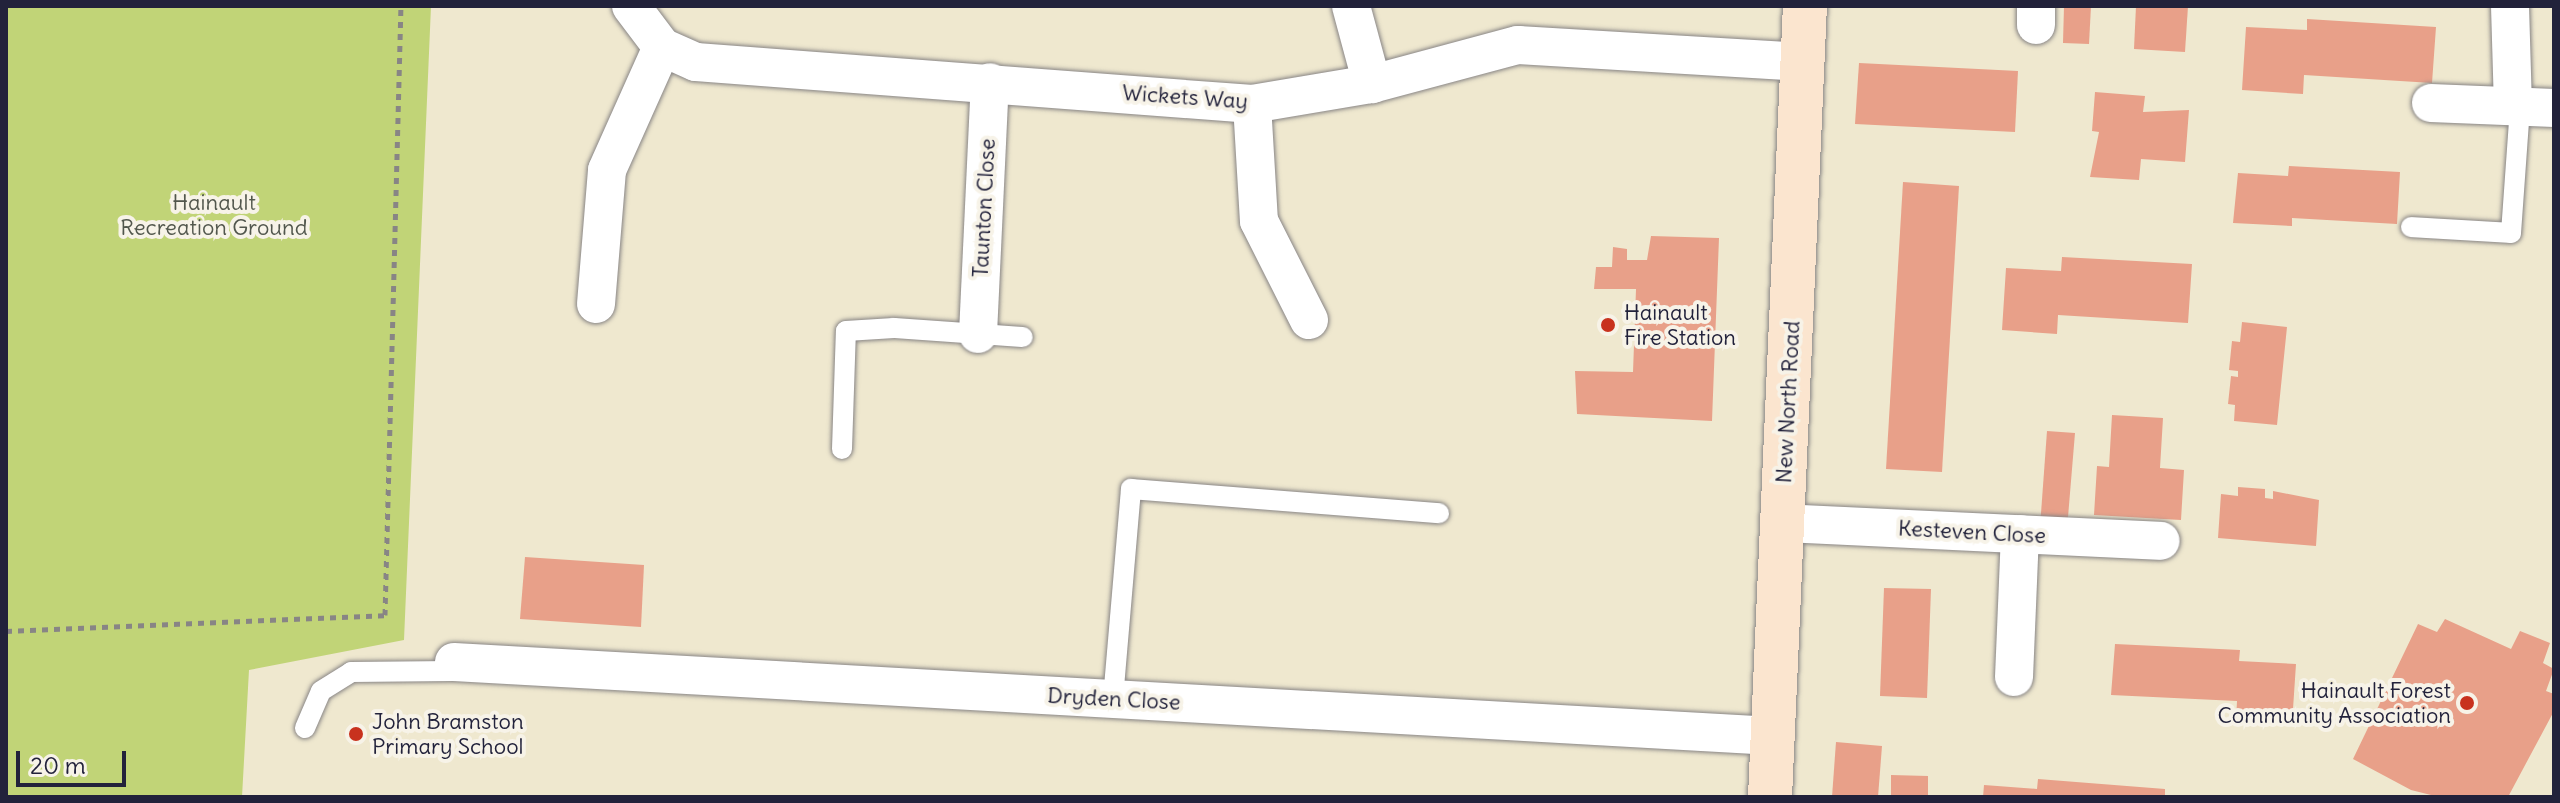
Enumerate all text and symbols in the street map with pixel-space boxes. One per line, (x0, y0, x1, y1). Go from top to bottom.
street label: Wickets Way (1121, 79, 1249, 115)
street label: Taunton Close (967, 138, 1001, 278)
park label: Hainault Recreation Ground (120, 189, 308, 240)
place label: Hainault Fire Station (1624, 299, 1736, 350)
marker: Hainault Fire Station (1599, 316, 1617, 334)
street label: New North Road (1771, 320, 1805, 484)
street label: Kesteven Close (1897, 515, 2047, 549)
place label: Hainault Forest Community Association (2218, 677, 2451, 728)
street label: Dryden Close (1047, 682, 1181, 716)
marker: Hainault Forest Community Association (2458, 694, 2476, 712)
place label: John Bramston Primary School (372, 708, 524, 760)
marker: John Bramston Primary School (347, 725, 365, 743)
scale bar (20, 735, 130, 785)
text: 20 m (30, 750, 86, 780)

